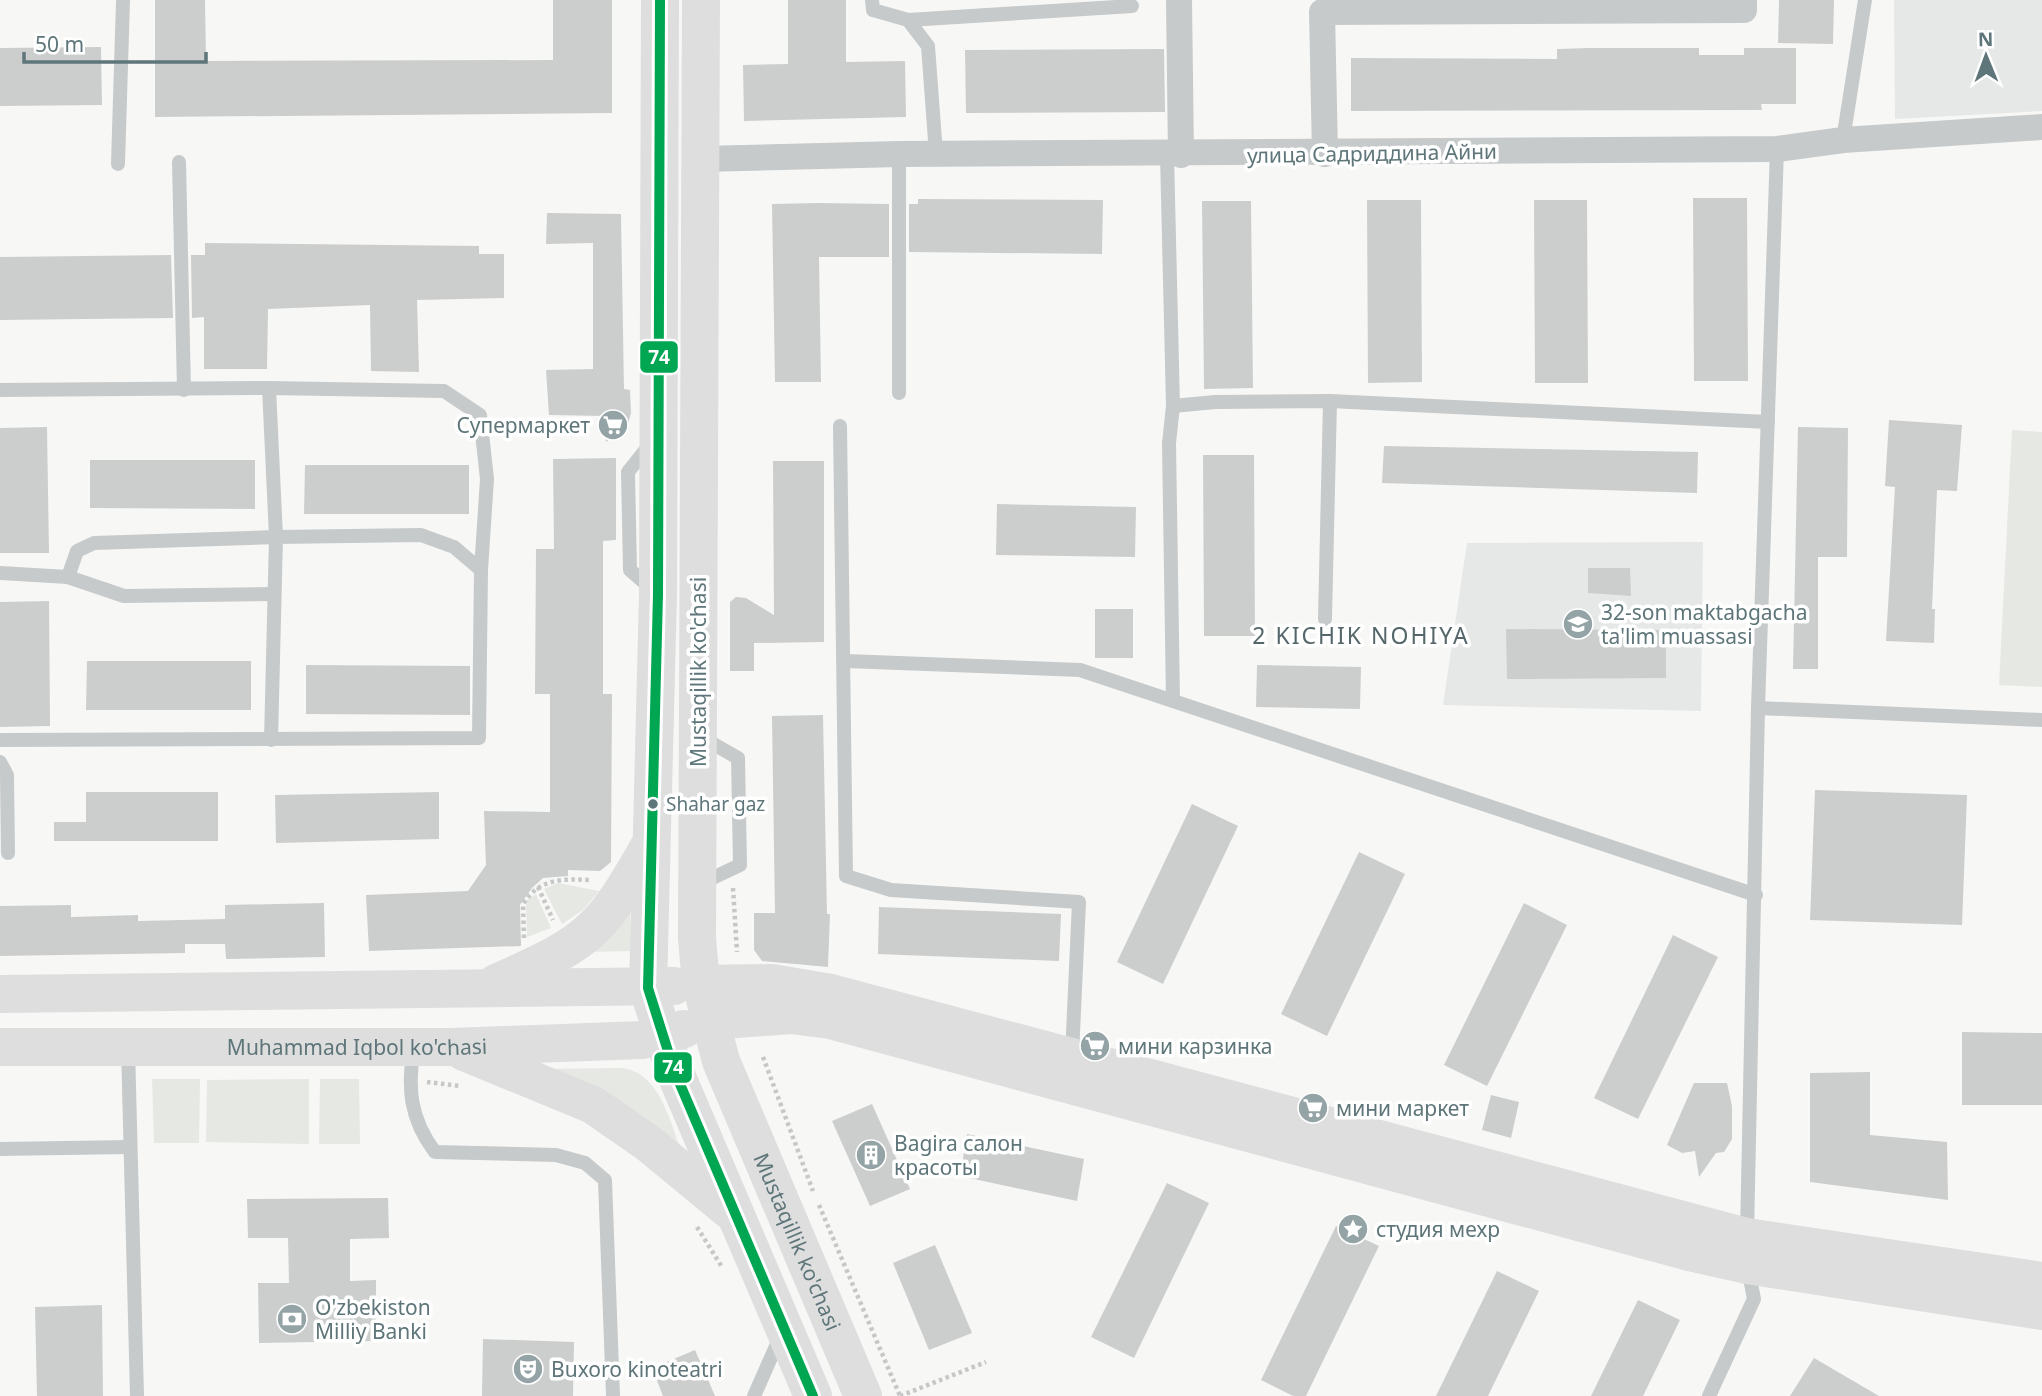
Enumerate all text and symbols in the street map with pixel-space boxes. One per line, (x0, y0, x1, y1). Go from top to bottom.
scale bar (24, 21, 206, 65)
north arrow (1951, 21, 2021, 91)
text: N (1978, 26, 1994, 52)
text: 50 m (35, 30, 84, 58)
street label: улица Садриддина Айни (1247, 137, 1497, 169)
line badge: 74 (639, 340, 679, 374)
text: 74 (648, 344, 670, 370)
supermarket icon: Супермаркет (596, 408, 630, 442)
place label: Супермаркет (456, 411, 590, 439)
street label: Mustaqillik ko'chasi (684, 577, 712, 767)
place label: 32-son maktabgacha ta'lim muassasi (1601, 598, 1807, 650)
school or university icon: 32-son maktabgacha ta'lim muassasi (1561, 607, 1595, 641)
district label: 2 KICHIK NOHIYA (1252, 619, 1470, 651)
place label: Shahar gaz (666, 791, 765, 817)
marker: Shahar gaz (646, 797, 660, 811)
supermarket icon: мини карзинка (1078, 1029, 1112, 1063)
street label: Muhammad Iqbol ko'chasi (227, 1032, 488, 1061)
place label: мини карзинка (1118, 1032, 1272, 1060)
line badge: 74 (653, 1051, 693, 1084)
text: 74 (662, 1054, 684, 1080)
supermarket icon: мини маркет (1296, 1091, 1330, 1125)
place label: мини маркет (1336, 1094, 1469, 1122)
place label: Bagira салон красоты (894, 1129, 1023, 1181)
building icon: Bagira салон красоты (854, 1138, 888, 1172)
street label: Mustaqillik ko'chasi (748, 1149, 848, 1335)
place icon: студия мехр (1336, 1212, 1370, 1246)
place label: студия мехр (1376, 1215, 1500, 1243)
place label: O'zbekiston Milliy Banki (315, 1293, 431, 1345)
bank icon: O'zbekiston Milliy Banki (275, 1302, 309, 1336)
theatre icon: Buxoro kinoteatri (511, 1352, 545, 1386)
place label: Buxoro kinoteatri (551, 1355, 723, 1383)

